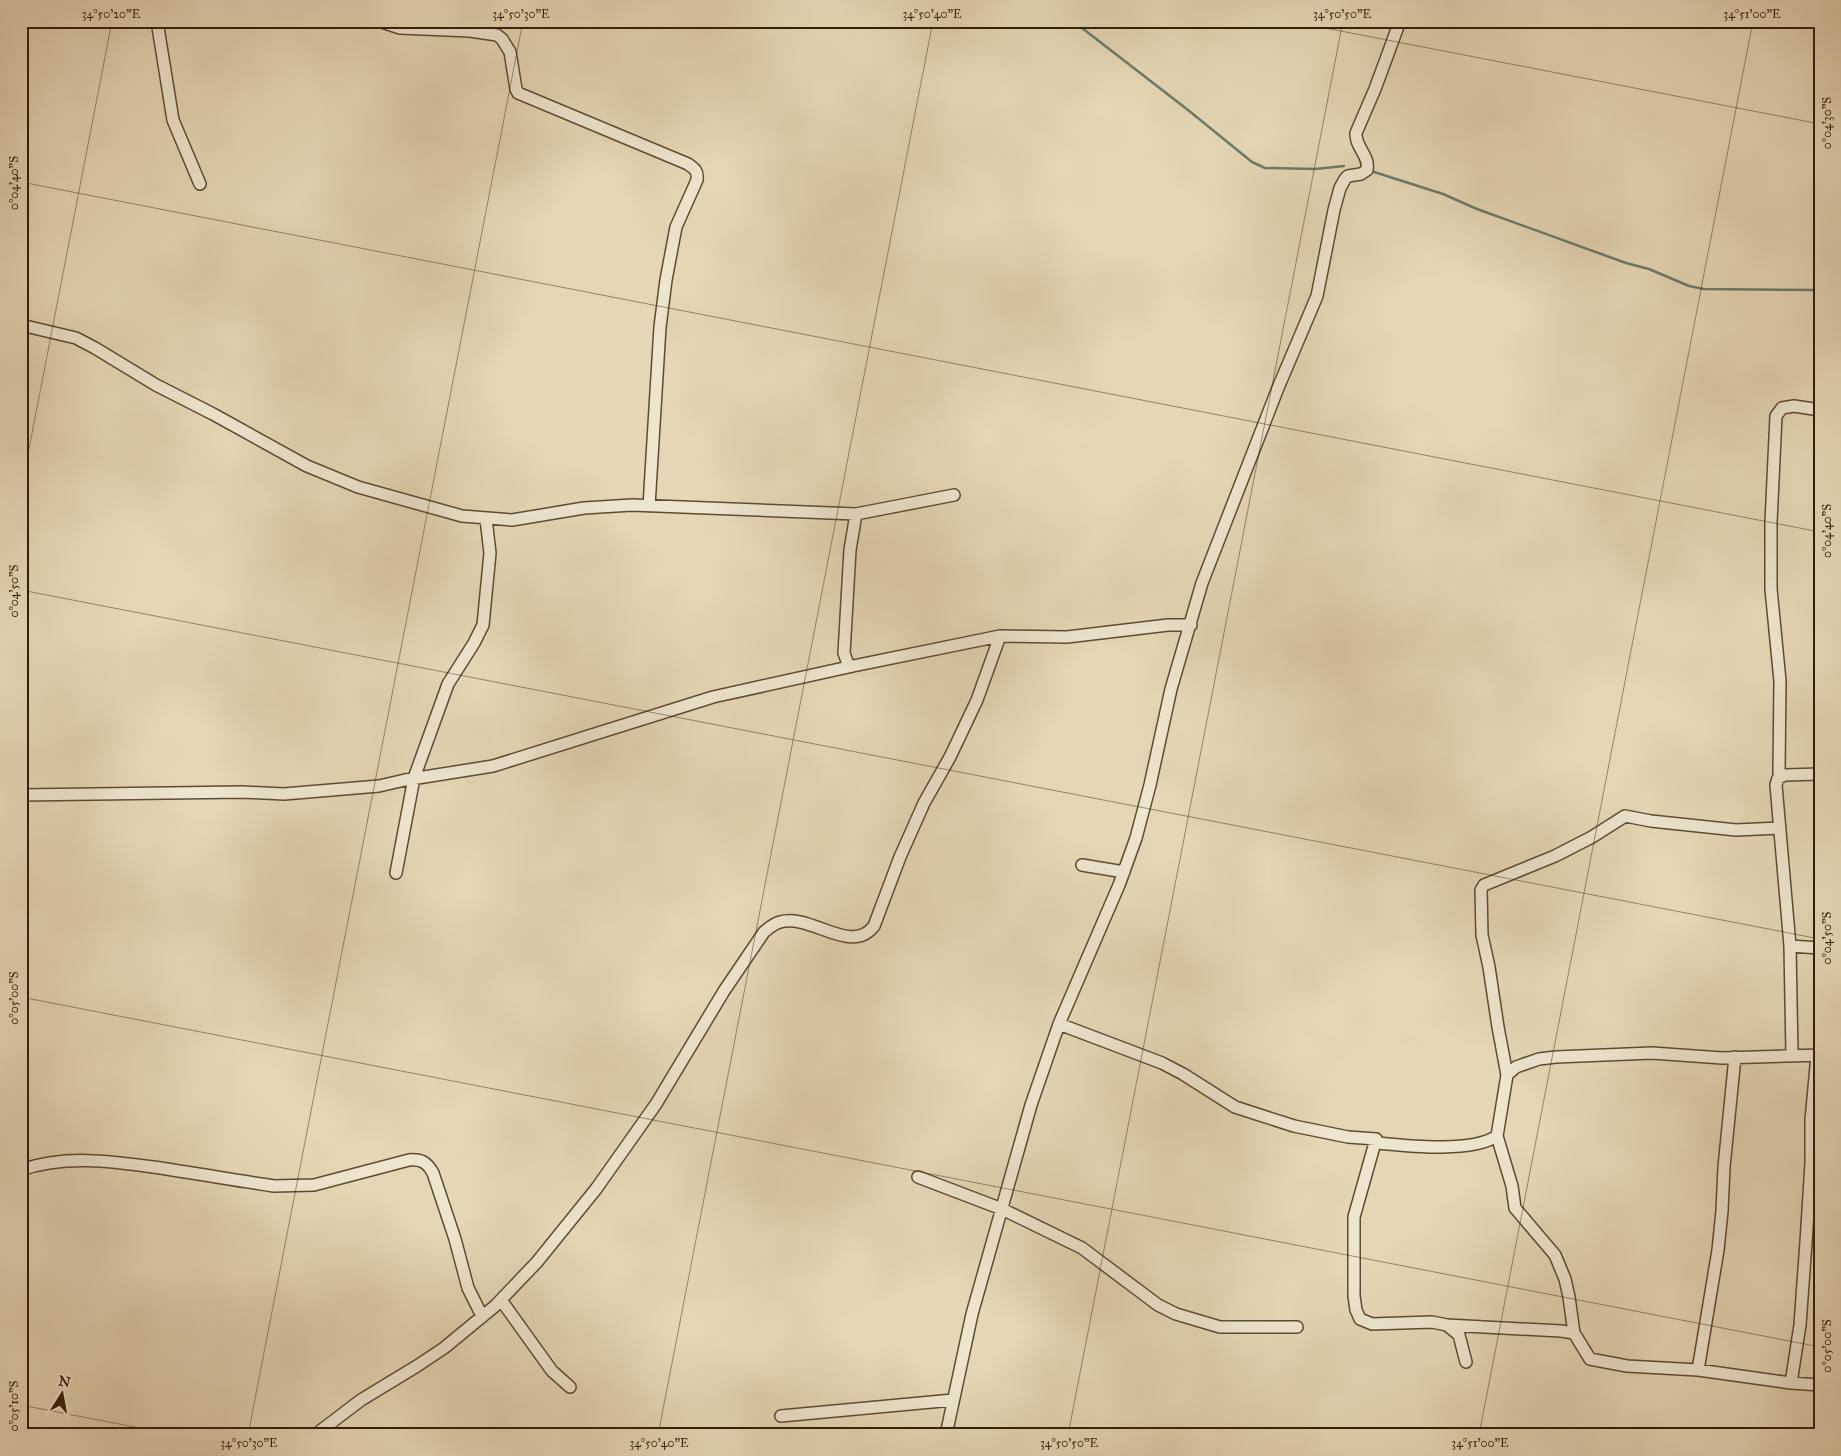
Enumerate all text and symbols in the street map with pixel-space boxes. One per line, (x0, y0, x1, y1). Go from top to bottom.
text: 34°50'20"E (82, 7, 141, 21)
text: 34°50'30"E (492, 7, 550, 21)
text: 34°50'40"E (902, 7, 962, 21)
text: 34°50'50"E (1313, 7, 1371, 21)
text: 34°51'00"E (1723, 7, 1781, 21)
text: 0°04'30"S (1820, 97, 1834, 149)
text: 0°04'40"S (7, 156, 21, 210)
text: 0°04'40"S (1820, 504, 1834, 558)
text: 0°04'50"S (7, 564, 21, 618)
text: 0°04'50"S (1820, 911, 1834, 965)
text: 0°05'00"S (7, 971, 21, 1025)
text: 0°05'00"S (1820, 1319, 1834, 1373)
north arrow (38, 1368, 88, 1418)
text: N (57, 1372, 72, 1391)
text: 0°05'10"S (7, 1380, 21, 1432)
text: 34°50'30"E (220, 1436, 278, 1450)
text: 34°50'40"E (629, 1436, 689, 1450)
text: 34°50'50"E (1040, 1436, 1098, 1450)
text: 34°51'00"E (1451, 1436, 1509, 1450)

